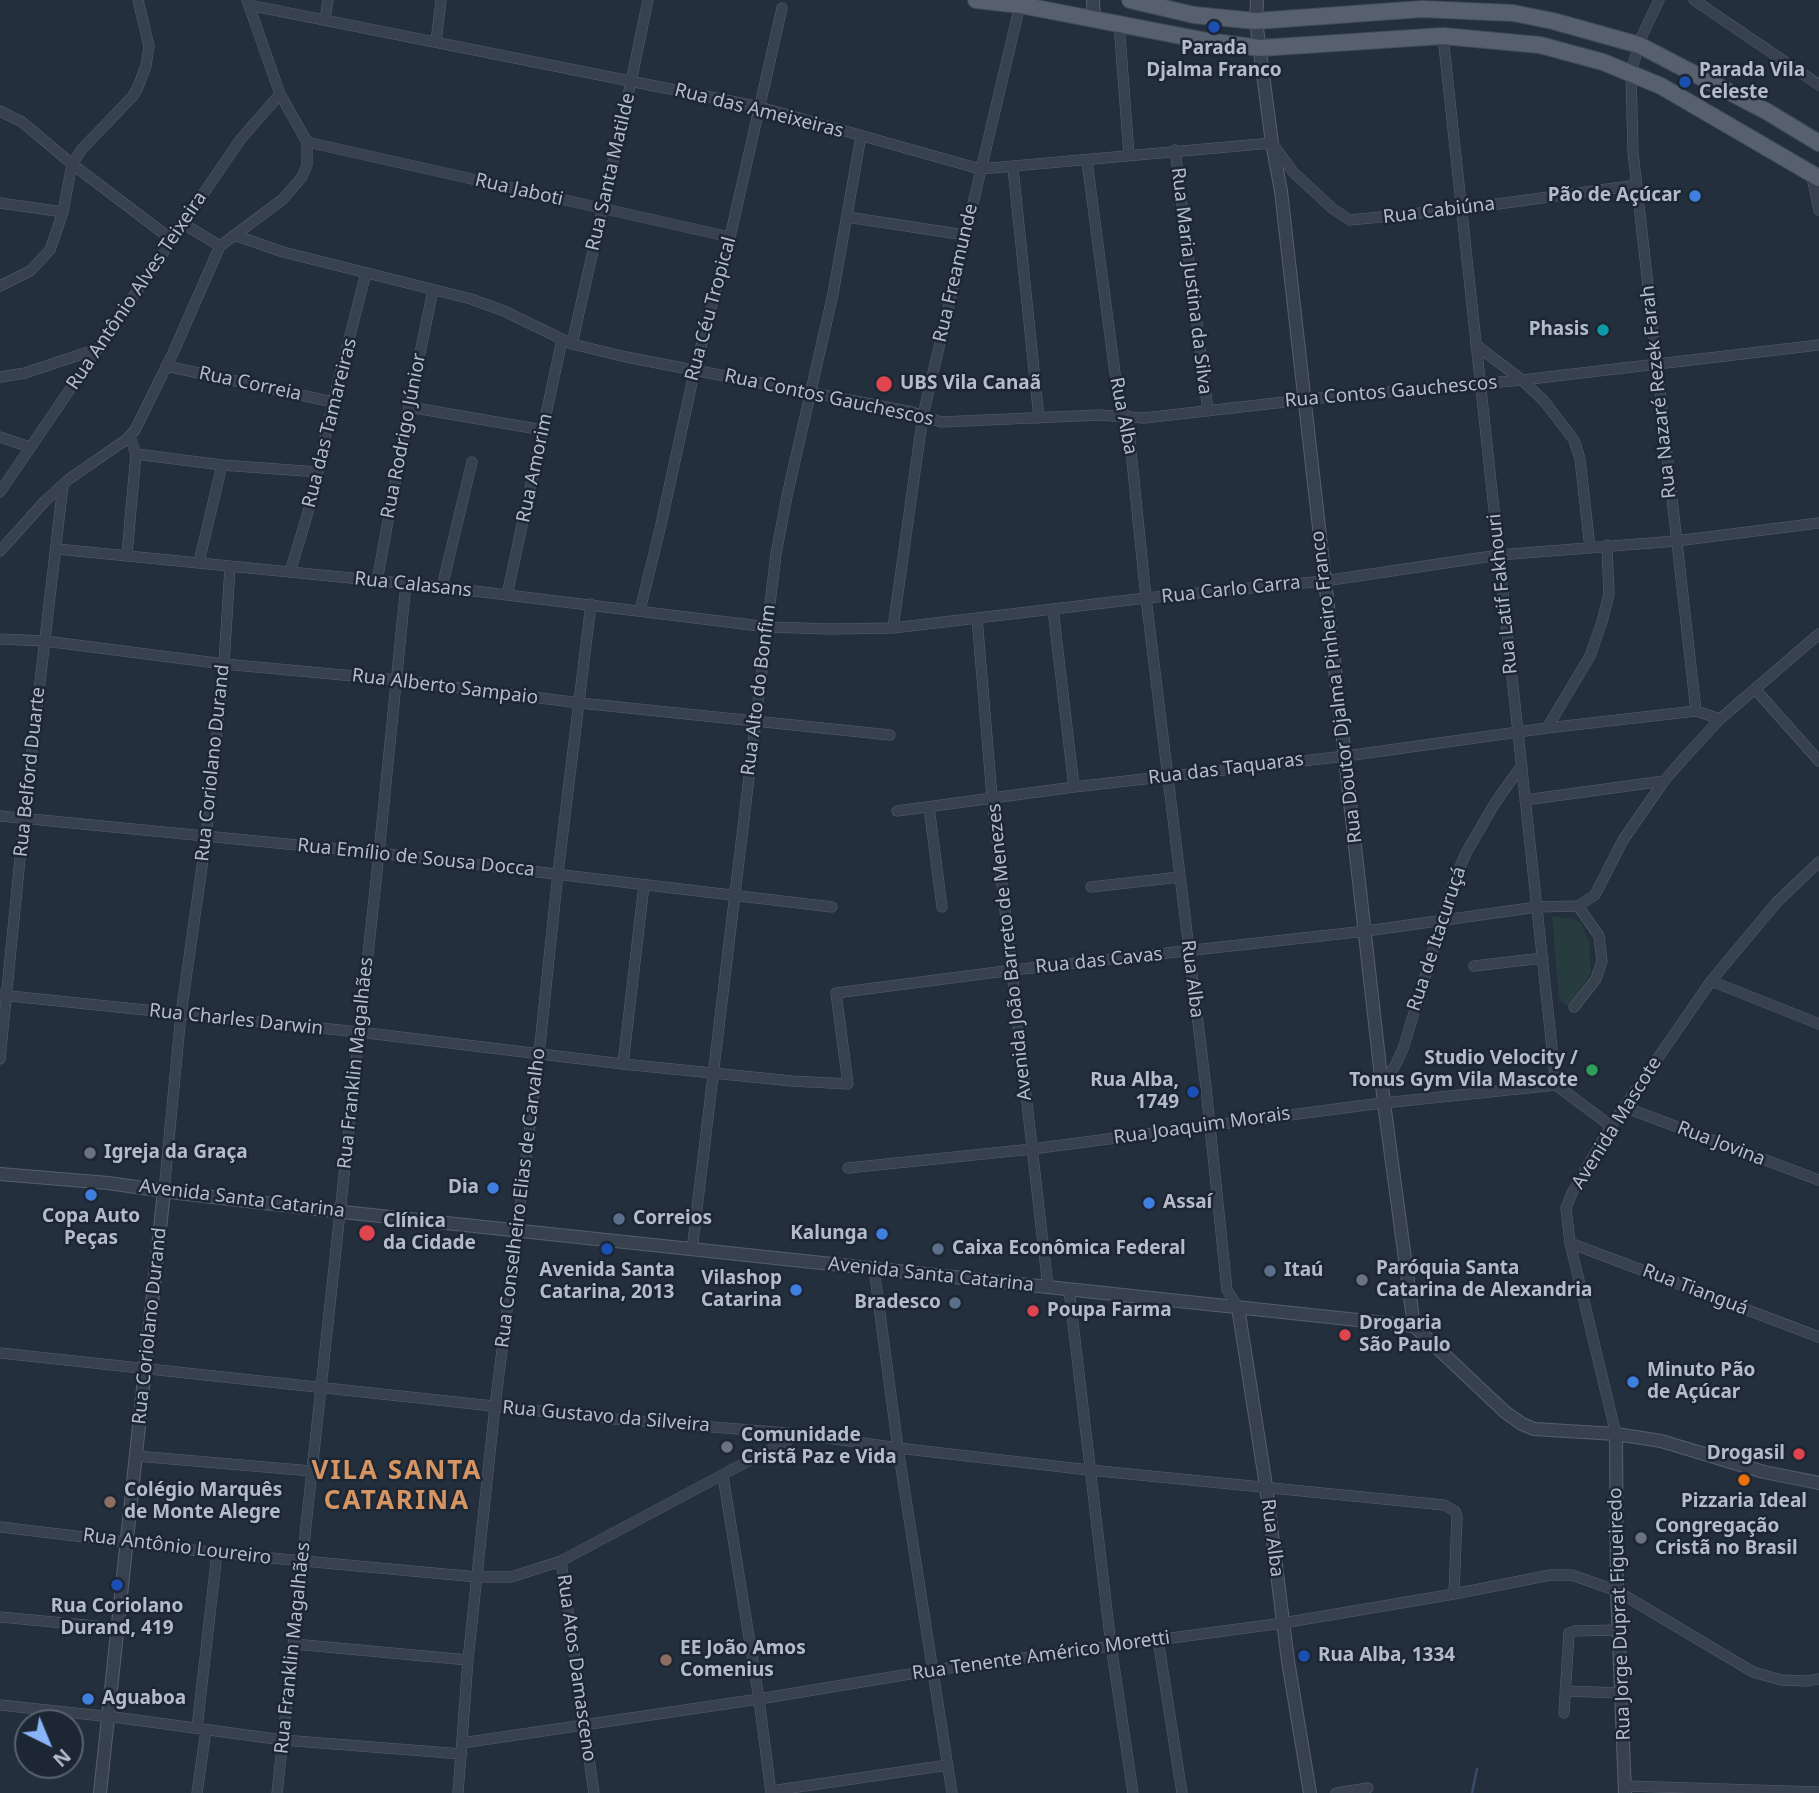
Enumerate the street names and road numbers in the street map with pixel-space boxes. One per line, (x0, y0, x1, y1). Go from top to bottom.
street label: Rua das Ameixeiras (672, 79, 846, 143)
street label: Rua Santa Matilde (582, 91, 640, 253)
street label: Rua Maria Justina da Silva (1166, 166, 1216, 396)
street label: Rua Jaboti (473, 169, 565, 211)
street label: Rua Antônio Alves Teixeira (62, 188, 212, 394)
street label: Rua Cabiúna (1382, 193, 1496, 229)
street label: Rua Freamunde (929, 201, 983, 345)
street label: Rua Céu Tropical (681, 234, 741, 384)
street label: Rua Nazaré Rezek Farah (1636, 284, 1682, 500)
street label: Rua das Tamareiras (298, 336, 362, 510)
street label: Rua Rodrigo Júnior (377, 351, 431, 521)
street label: Rua Correia (197, 362, 303, 406)
street label: Rua Contos Gauchescos (722, 365, 936, 431)
street label: Rua Contos Gauchescos (1284, 371, 1498, 413)
street label: Rua Alba (1104, 375, 1142, 457)
street label: Rua Amorim (512, 411, 558, 525)
street label: Rua Latif Fakhouri (1483, 513, 1523, 675)
street label: Rua Doutor Djalma Pinheiro Franco (1306, 529, 1368, 845)
street label: Rua Calasans (353, 567, 473, 603)
street label: Rua Carlo Carra (1160, 571, 1302, 609)
street label: Rua Alto do Bonfim (737, 603, 781, 777)
street label: Rua Coriolano Durand (191, 663, 235, 863)
street label: Rua Alberto Sampaio (351, 664, 539, 710)
street label: Rua Belford Duarte (10, 686, 50, 858)
street label: Rua das Taquaras (1147, 748, 1305, 790)
street label: Avenida João Barreto de Menezes (983, 802, 1037, 1102)
street label: Rua Emílio de Sousa Docca (296, 834, 536, 882)
street label: Rua de Itacuruçá (1403, 864, 1471, 1014)
street label: Rua Alba (1176, 939, 1208, 1019)
street label: Rua das Cavas (1034, 943, 1164, 979)
street label: Rua Franklin Magalhães (334, 956, 378, 1170)
street label: Rua Charles Darwin (148, 1000, 324, 1040)
street label: Rua Conselheiro Elias de Carvalho (491, 1047, 551, 1349)
street label: Avenida Mascote (1567, 1053, 1667, 1193)
street label: Rua Joaquim Morais (1112, 1102, 1292, 1150)
street label: Rua Jovina (1674, 1117, 1768, 1171)
street label: Avenida Santa Catarina (138, 1175, 346, 1223)
street label: Rua Coriolano Durand (128, 1226, 172, 1426)
street label: Avenida Santa Catarina (827, 1253, 1035, 1297)
street label: Rua Tianguá (1639, 1259, 1751, 1321)
street label: Rua Gustavo da Silveira (501, 1397, 711, 1437)
street label: Rua Jorge Duprat Figueiredo (1604, 1487, 1636, 1741)
street label: Rua Alba (1256, 1498, 1288, 1578)
street label: Rua Antônio Loureiro (81, 1524, 273, 1570)
street label: Rua Franklin Magalhães (271, 1541, 315, 1755)
street label: Rua Atos Damasceno (552, 1573, 600, 1763)
street label: Rua Tenente Américo Moretti (911, 1627, 1171, 1685)

